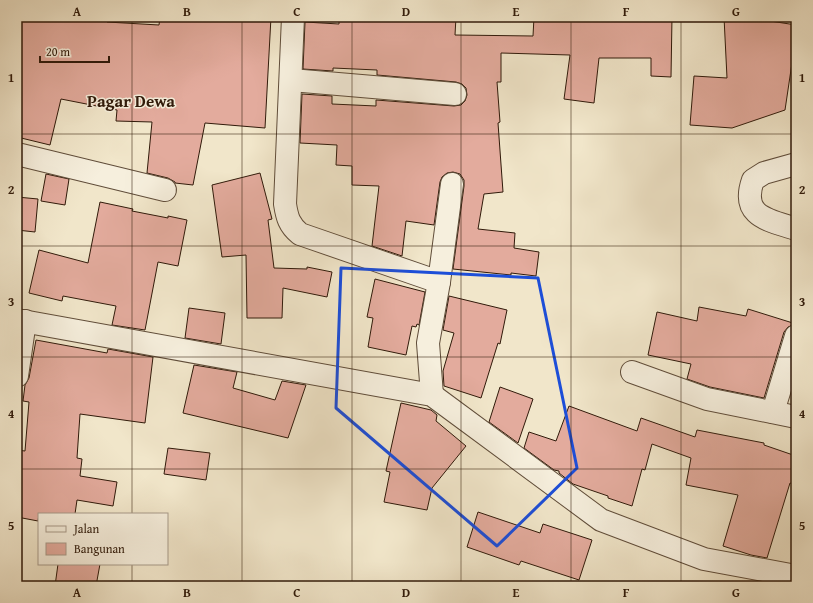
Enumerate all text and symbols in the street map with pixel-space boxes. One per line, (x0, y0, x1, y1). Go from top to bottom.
text: A (73, 2, 82, 21)
text: B (183, 2, 191, 21)
text: C (293, 2, 301, 21)
text: D (402, 2, 410, 21)
text: E (513, 2, 520, 21)
text: F (623, 2, 630, 21)
text: G (732, 2, 740, 21)
scale bar (40, 38, 109, 64)
text: 20 m (46, 43, 70, 60)
text: 1 (8, 68, 14, 87)
text: 1 (799, 68, 805, 87)
district label: Pagar Dewa (87, 88, 175, 113)
text: 2 (8, 180, 15, 199)
text: 2 (799, 180, 806, 199)
text: 3 (8, 292, 14, 311)
text: 3 (799, 292, 805, 311)
text: 4 (8, 404, 15, 423)
text: 4 (799, 404, 806, 423)
legend (38, 513, 168, 565)
text: 5 (8, 516, 15, 535)
text: 5 (799, 516, 806, 535)
text: Jalan (72, 520, 99, 537)
text: Bangunan (74, 540, 125, 557)
text: A (73, 583, 82, 602)
text: B (183, 583, 191, 602)
text: C (293, 583, 301, 602)
text: D (402, 583, 410, 602)
text: E (513, 583, 520, 602)
text: F (623, 583, 630, 602)
text: G (732, 583, 740, 602)

